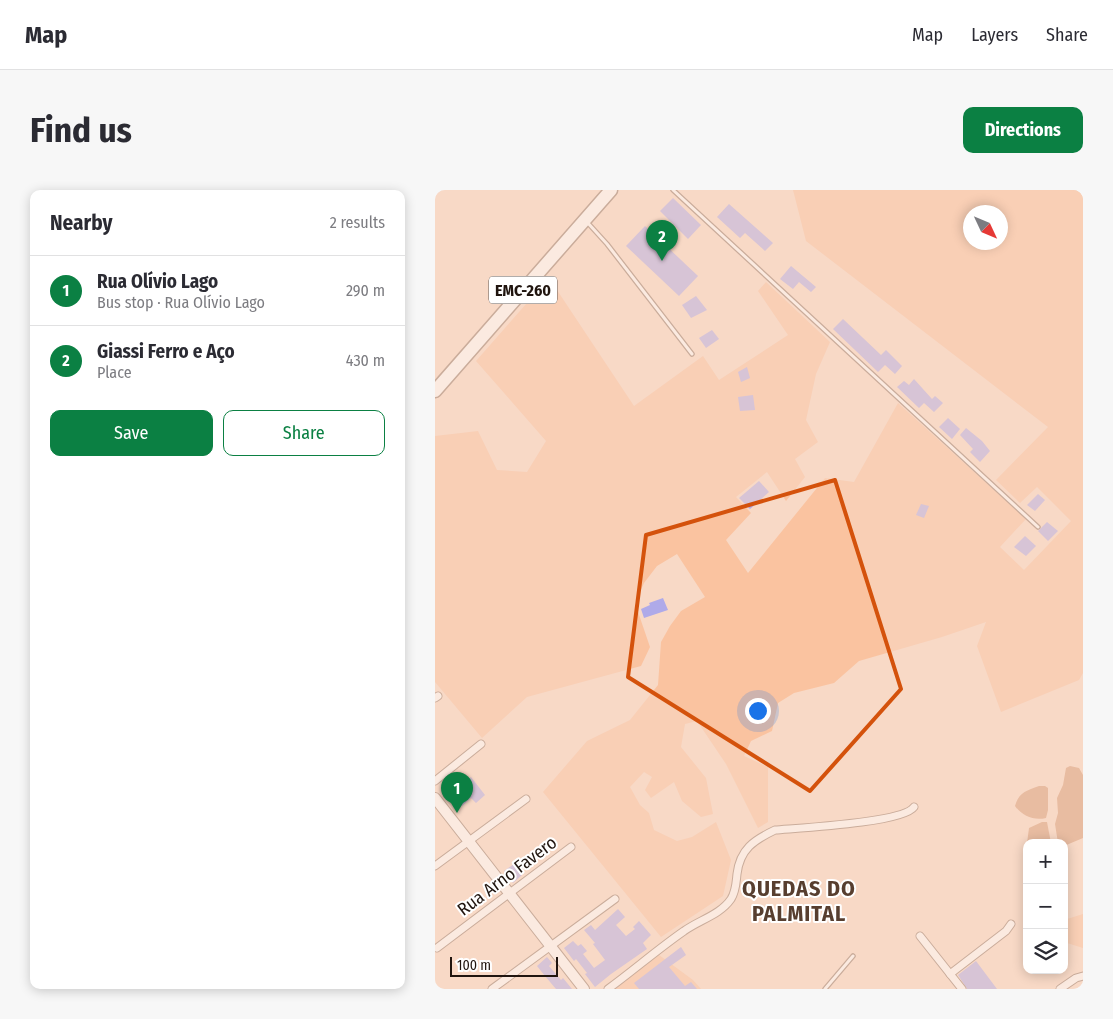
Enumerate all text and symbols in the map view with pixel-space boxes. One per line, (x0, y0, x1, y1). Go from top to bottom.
text: Map (25, 21, 67, 49)
text: Map (912, 24, 943, 46)
text: Layers (971, 24, 1018, 46)
text: Share (1046, 24, 1088, 46)
button: Directions (963, 107, 1083, 153)
text: Find us (30, 109, 132, 151)
north arrow (963, 205, 1008, 250)
text: Nearby (50, 210, 112, 236)
text: 2 results (330, 213, 385, 232)
pin: 2 (646, 220, 678, 261)
text: Rua Olívio Lago (97, 270, 218, 293)
road number: EMC-260 (489, 276, 557, 304)
text: 1 (63, 281, 69, 300)
text: 290 m (346, 281, 385, 300)
text: Bus stop · Rua Olívio Lago (97, 293, 265, 312)
text: Giassi Ferro e Aço (97, 340, 235, 363)
text: 2 (62, 351, 70, 370)
text: 430 m (346, 351, 385, 370)
text: Place (97, 363, 132, 382)
button: Save (50, 410, 213, 456)
button: Share (223, 410, 385, 456)
your location (745, 698, 771, 724)
pin: 1 (441, 772, 473, 813)
street label: Rua Arno Favero (453, 832, 561, 920)
map controls (1023, 839, 1068, 974)
button: + (1023, 839, 1068, 884)
district label: QUEDAS DO PALMITAL (742, 875, 856, 927)
button: − (1023, 884, 1068, 929)
button: layers (1023, 929, 1068, 974)
scale bar (450, 954, 557, 977)
text: 100 m (457, 957, 491, 974)

